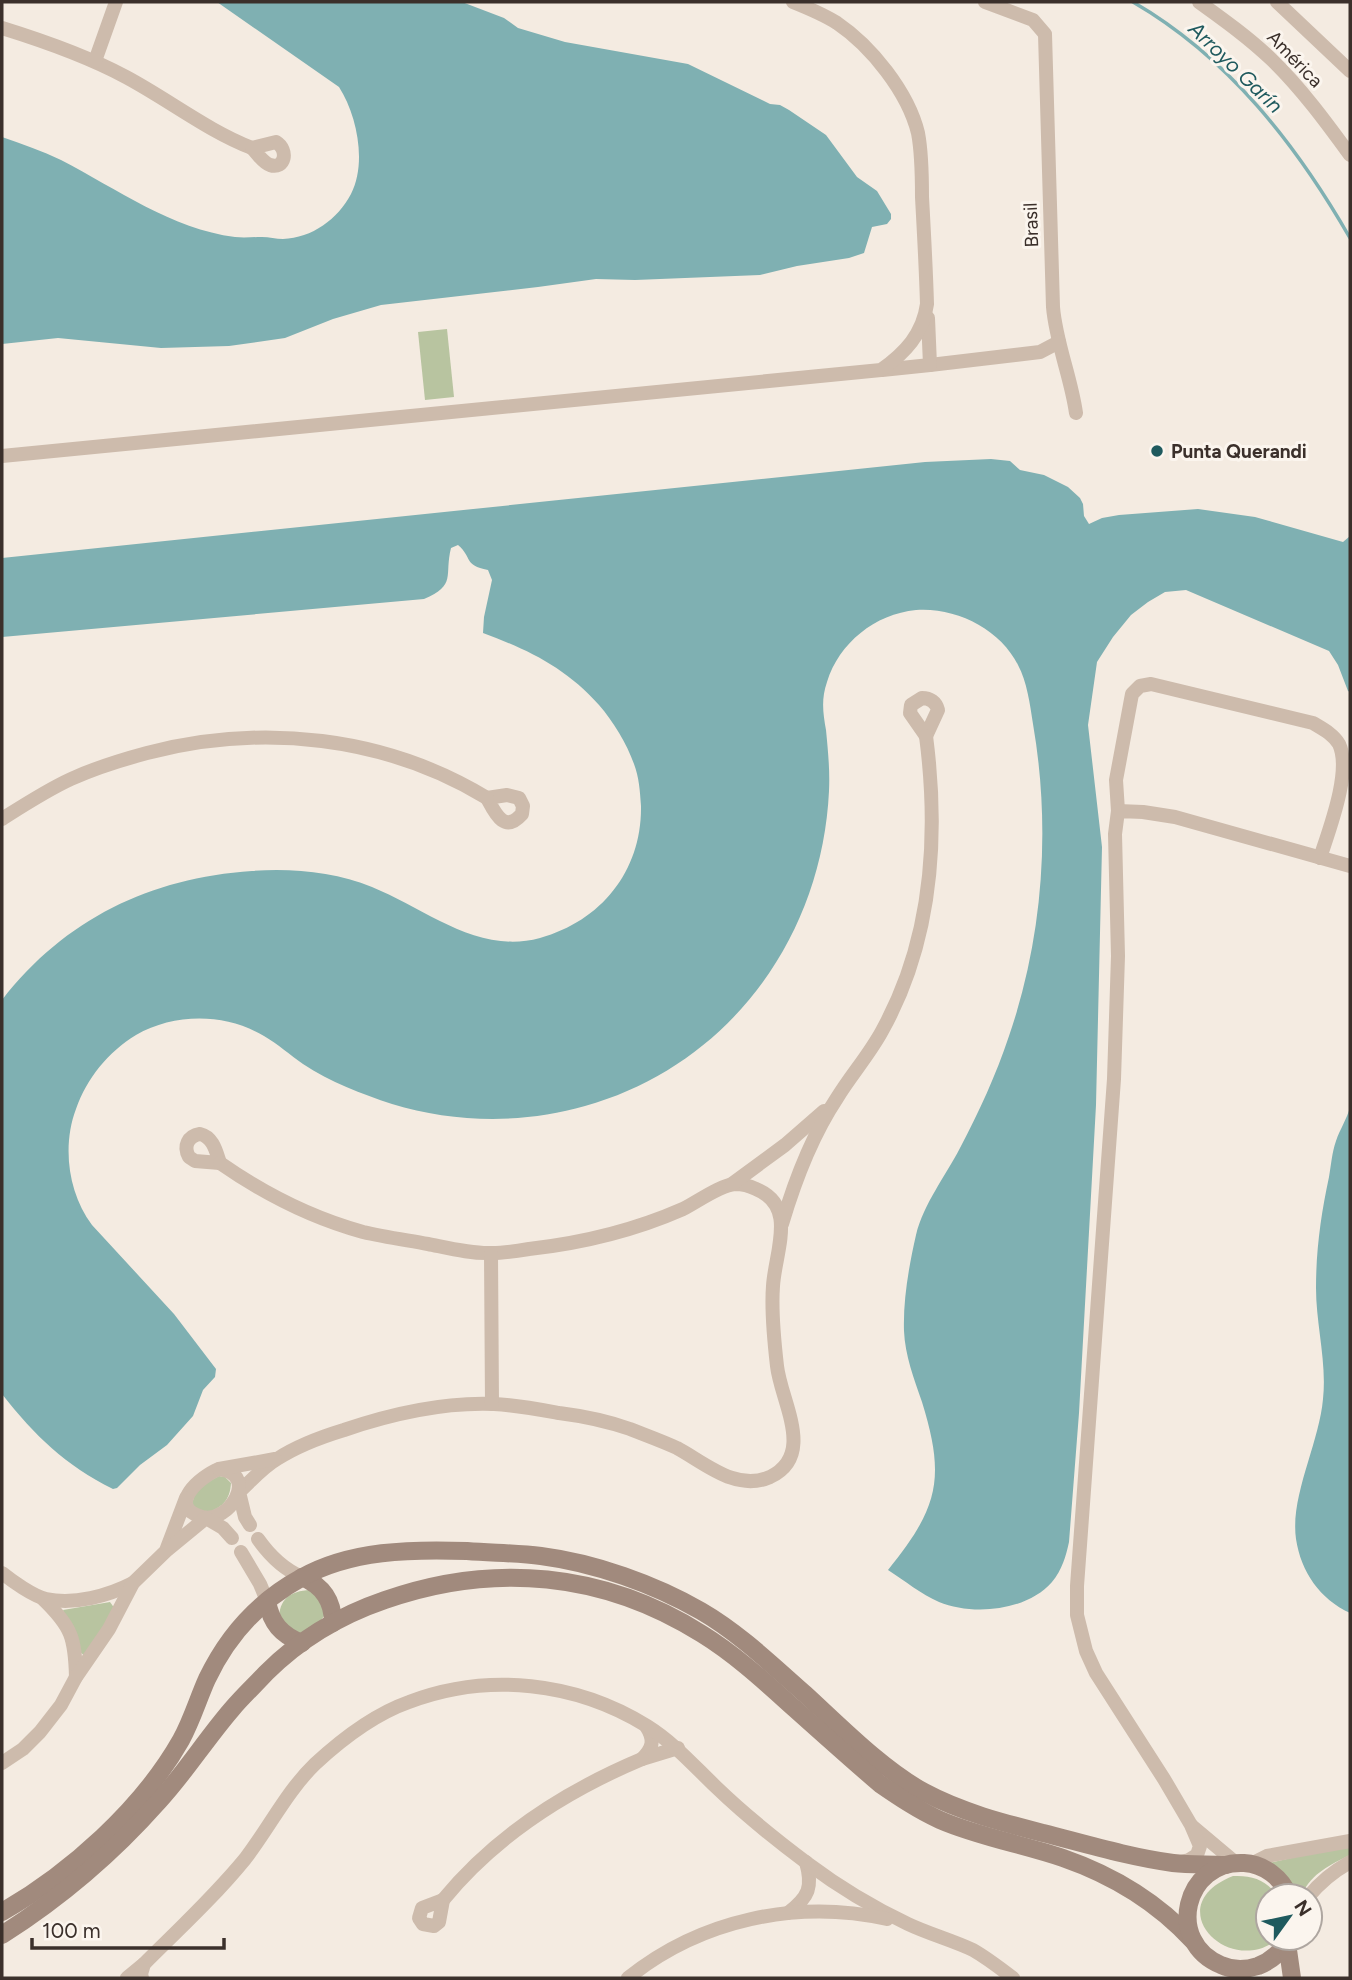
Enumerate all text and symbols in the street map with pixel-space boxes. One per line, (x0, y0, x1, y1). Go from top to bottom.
water label: Arroyo Garín (1183, 15, 1288, 118)
street label: América (1262, 26, 1328, 92)
street label: Brasil (1019, 202, 1043, 248)
place label: Punta Querandi (1171, 440, 1307, 463)
marker: Punta Querandi (1149, 443, 1165, 459)
north arrow (1254, 1882, 1324, 1952)
text: N (1289, 1896, 1316, 1920)
scale bar (32, 1906, 224, 1950)
text: 100 m (42, 1918, 101, 1943)

